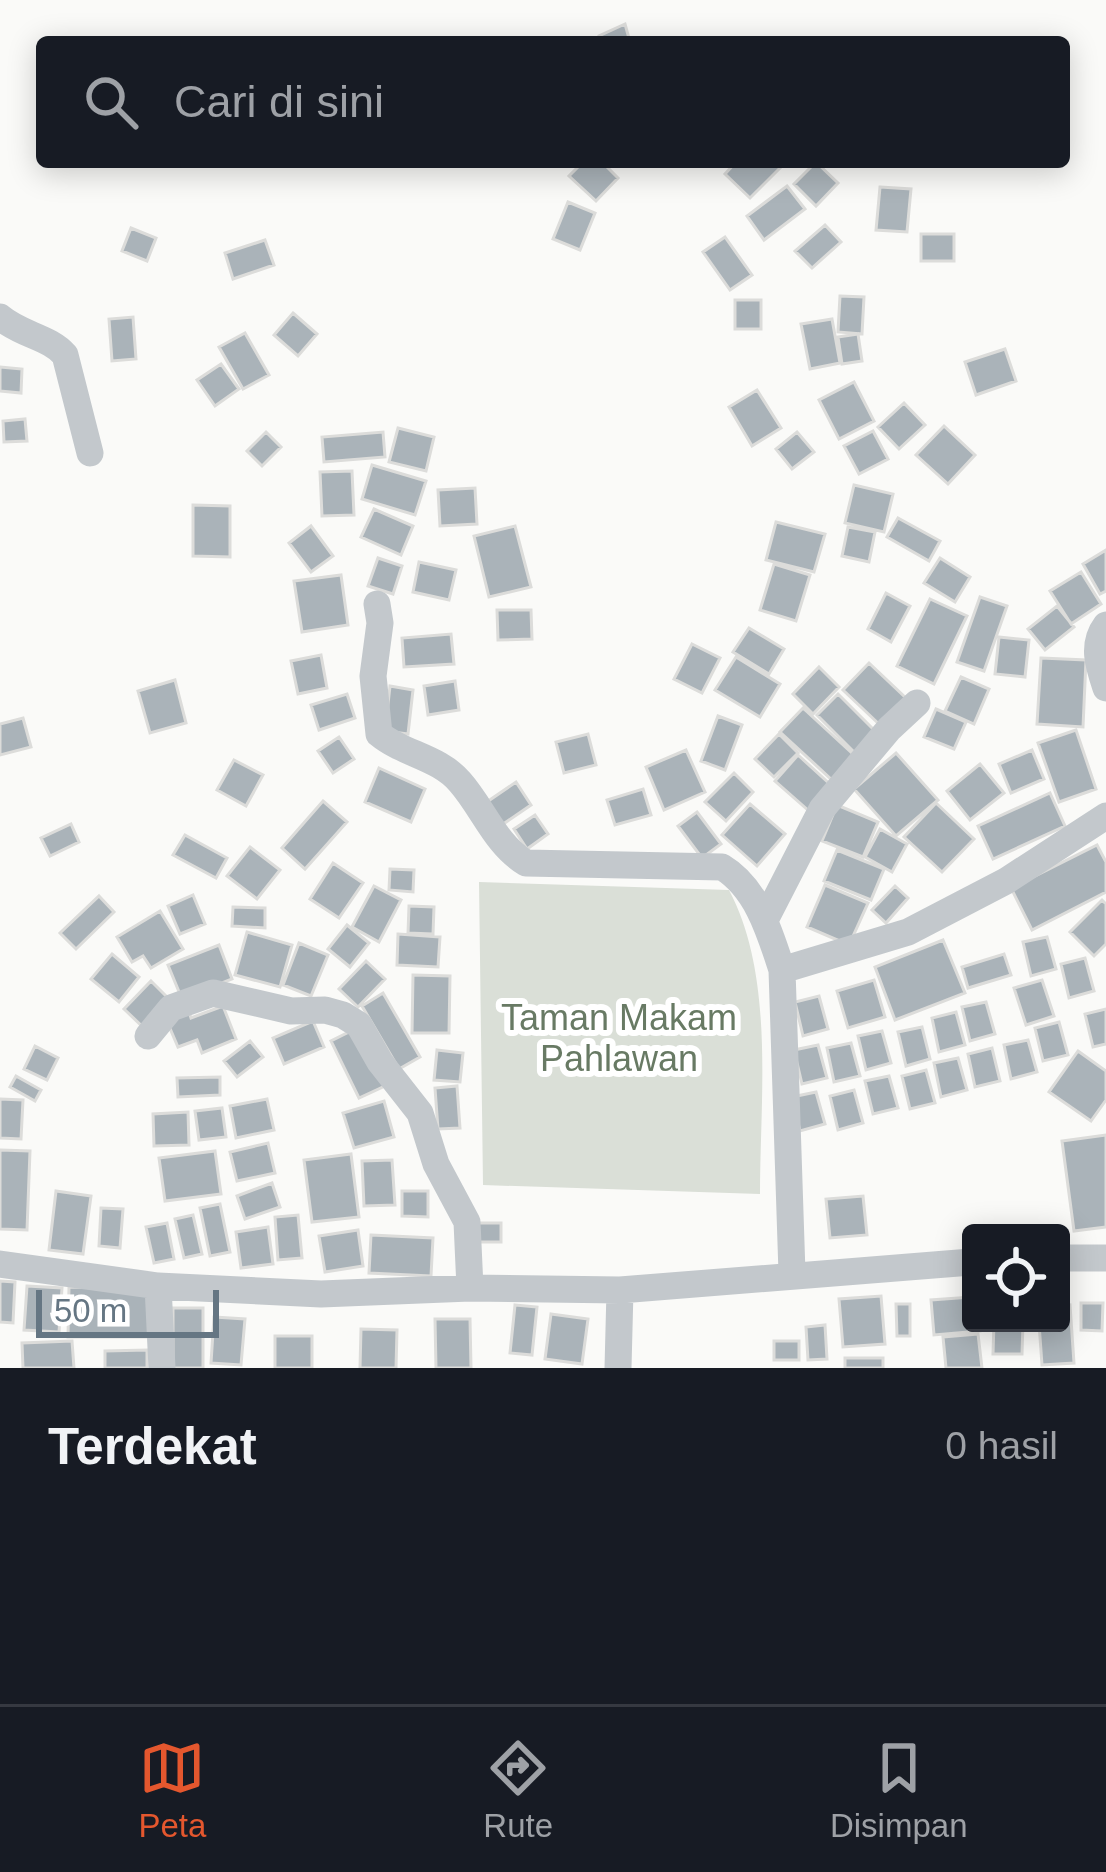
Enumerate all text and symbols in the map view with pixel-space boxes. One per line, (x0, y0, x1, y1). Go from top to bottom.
search box (36, 36, 1070, 168)
icon: search (78, 69, 144, 135)
text: Cari di sini (174, 76, 384, 127)
park label: Taman Makam Pahlawan (501, 997, 737, 1079)
map controls (962, 1224, 1070, 1332)
button: locate (962, 1224, 1070, 1332)
scale bar (36, 1284, 219, 1337)
text: 50 m (54, 1292, 127, 1329)
text: Terdekat (48, 1418, 257, 1475)
text: 0 hasil (945, 1424, 1058, 1467)
tab: Peta (138, 1735, 206, 1845)
tab: Rute (483, 1735, 553, 1845)
tab: Disimpan (830, 1735, 968, 1845)

